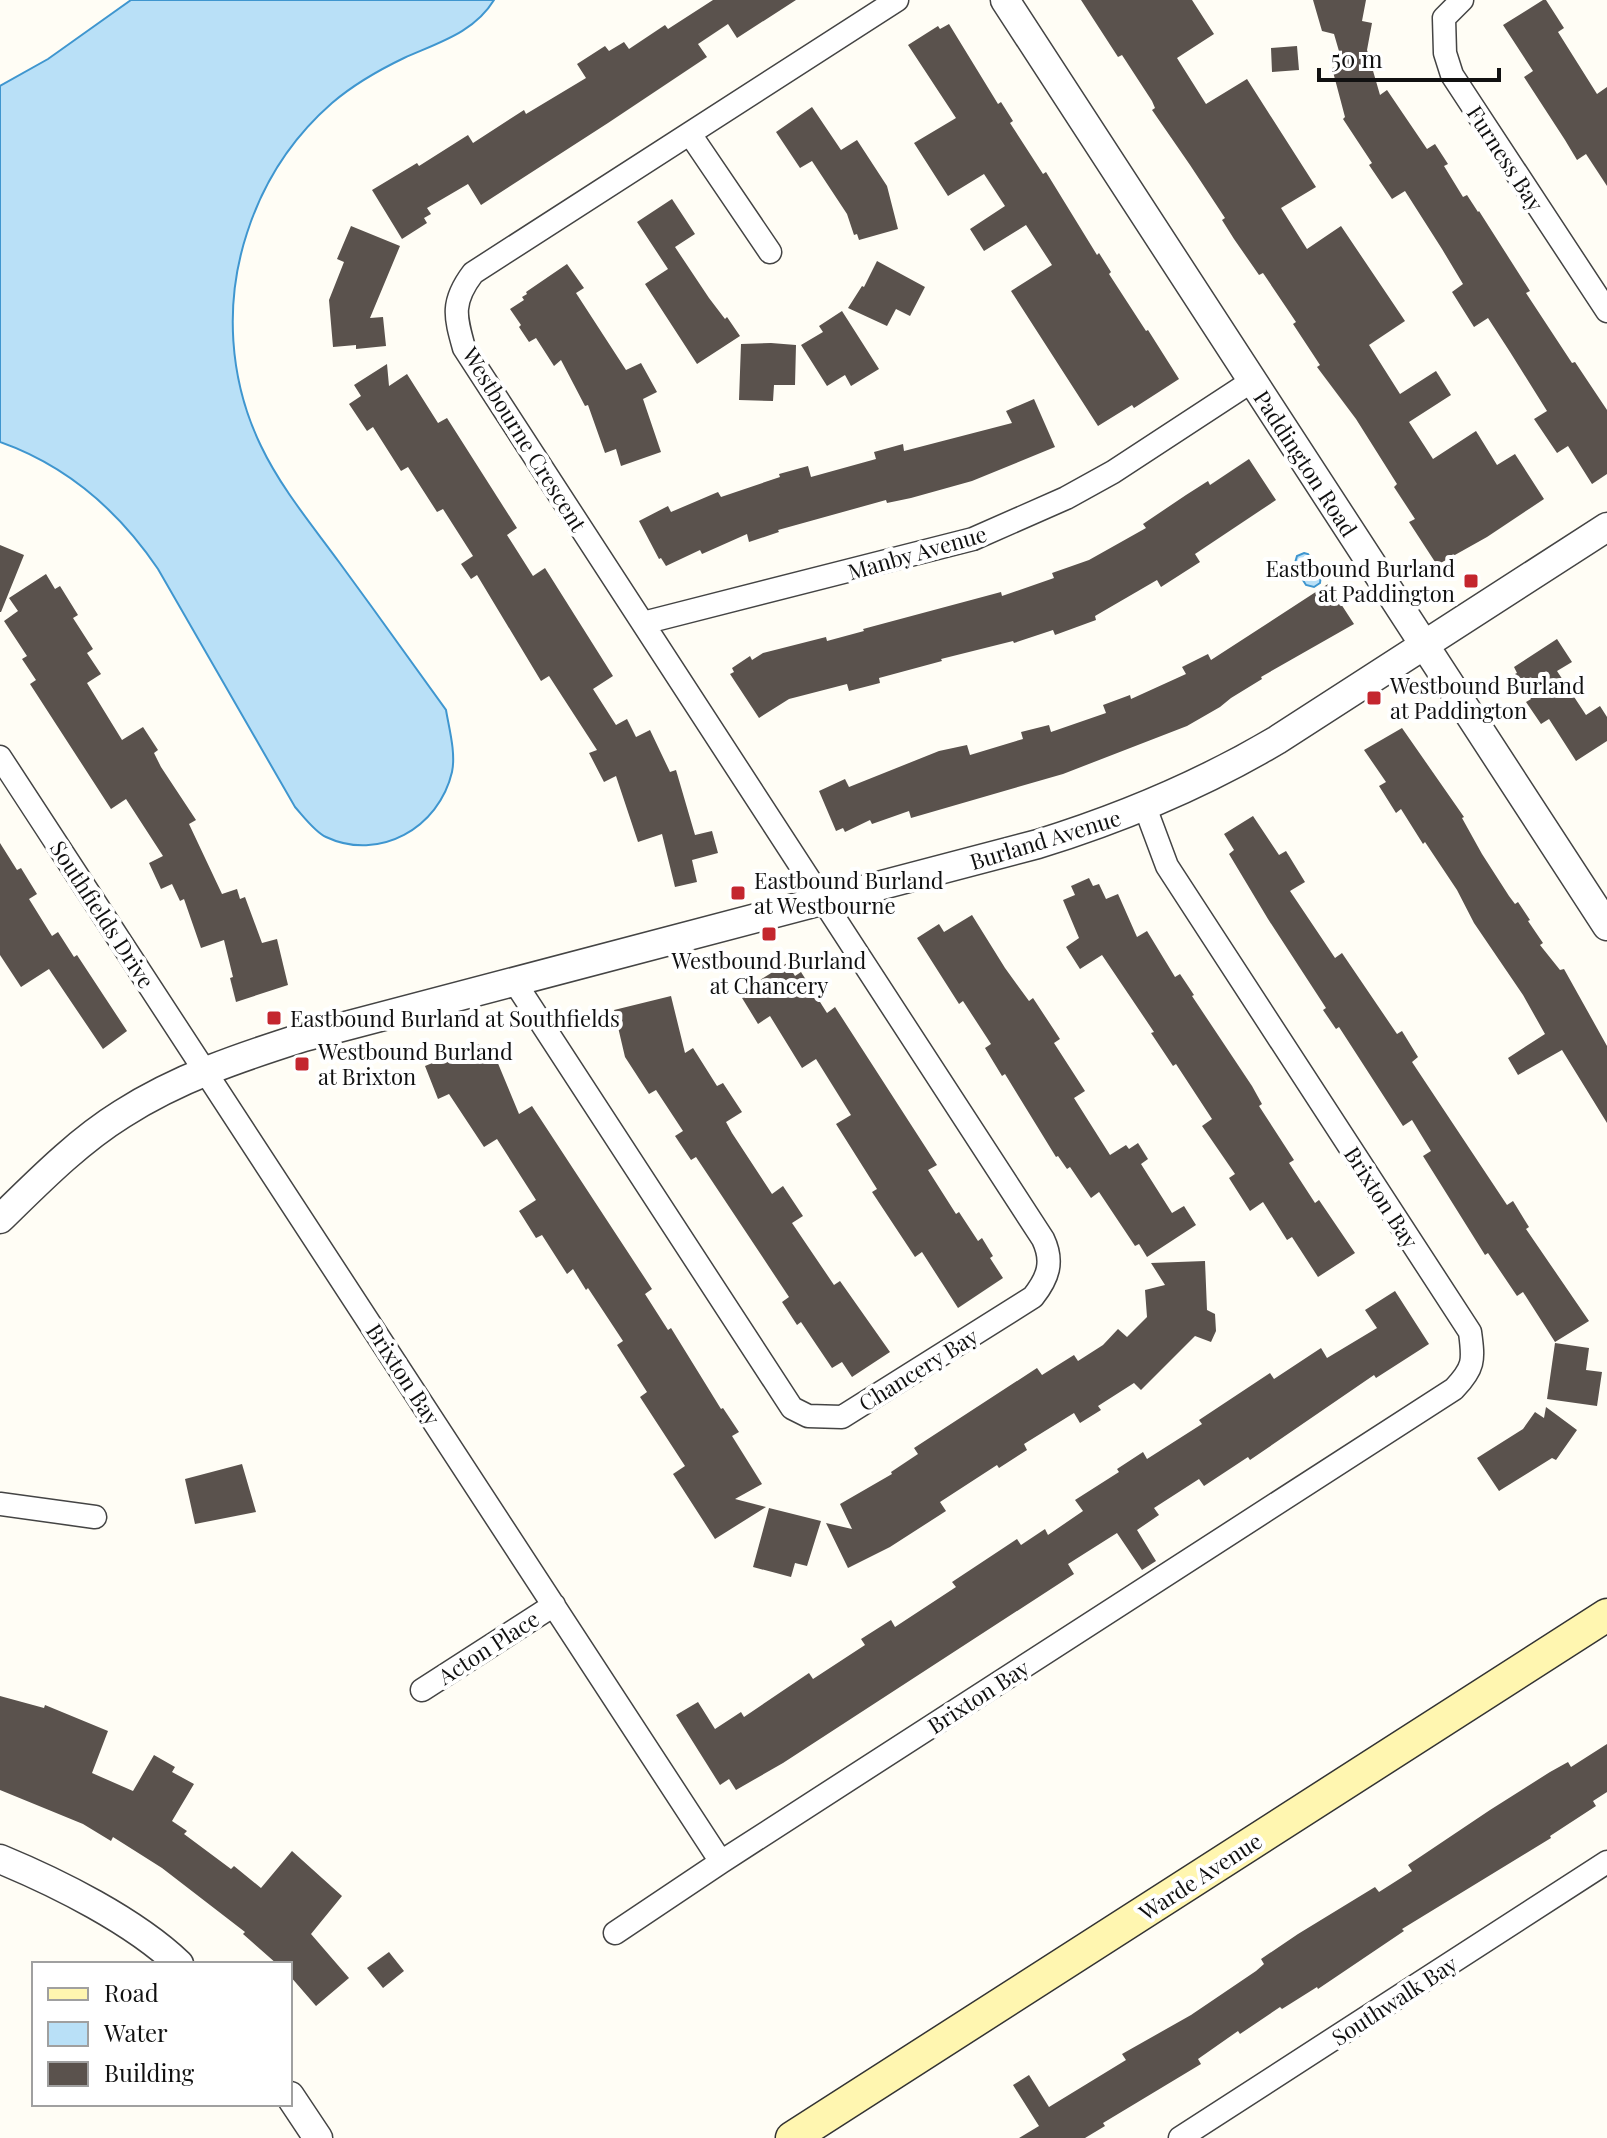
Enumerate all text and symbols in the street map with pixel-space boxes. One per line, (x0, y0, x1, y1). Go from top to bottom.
scale bar (1319, 32, 1499, 82)
text: 50 m (1331, 42, 1383, 74)
street label: Furness Bay (1461, 99, 1551, 217)
street label: Westbourne Crescent (456, 340, 595, 538)
street label: Paddington Road (1247, 384, 1365, 542)
street label: Manby Avenue (844, 518, 990, 586)
place label: Eastbound Burland at Paddington (1265, 553, 1455, 608)
marker: Eastbound Burland at Paddington (1462, 572, 1480, 590)
place label: Westbound Burland at Paddington (1389, 670, 1585, 725)
marker: Westbound Burland at Paddington (1365, 689, 1383, 707)
street label: Burland Avenue (966, 802, 1124, 876)
street label: Southfields Drive (44, 834, 162, 994)
place label: Eastbound Burland at Westbourne (754, 865, 944, 920)
marker: Eastbound Burland at Westbourne (729, 884, 747, 902)
marker: Westbound Burland at Chancery (760, 925, 778, 943)
place label: Westbound Burland at Chancery (671, 945, 867, 1000)
place label: Eastbound Burland at Southfields (290, 1003, 620, 1033)
marker: Eastbound Burland at Southfields (265, 1009, 283, 1027)
place label: Westbound Burland at Brixton (317, 1036, 513, 1091)
marker: Westbound Burland at Brixton (293, 1055, 311, 1073)
street label: Brixton Bay (1338, 1140, 1426, 1254)
street label: Brixton Bay (360, 1317, 448, 1431)
street label: Chancery Bay (853, 1320, 983, 1418)
street label: Acton Place (431, 1603, 544, 1691)
street label: Brixton Bay (921, 1652, 1035, 1740)
street label: Warde Avenue (1132, 1825, 1267, 1927)
street label: Southwalk Bay (1325, 1948, 1463, 2052)
legend (32, 1962, 292, 2106)
text: Road (104, 1976, 159, 2008)
text: Water (103, 2016, 168, 2048)
text: Building (104, 2056, 195, 2088)

